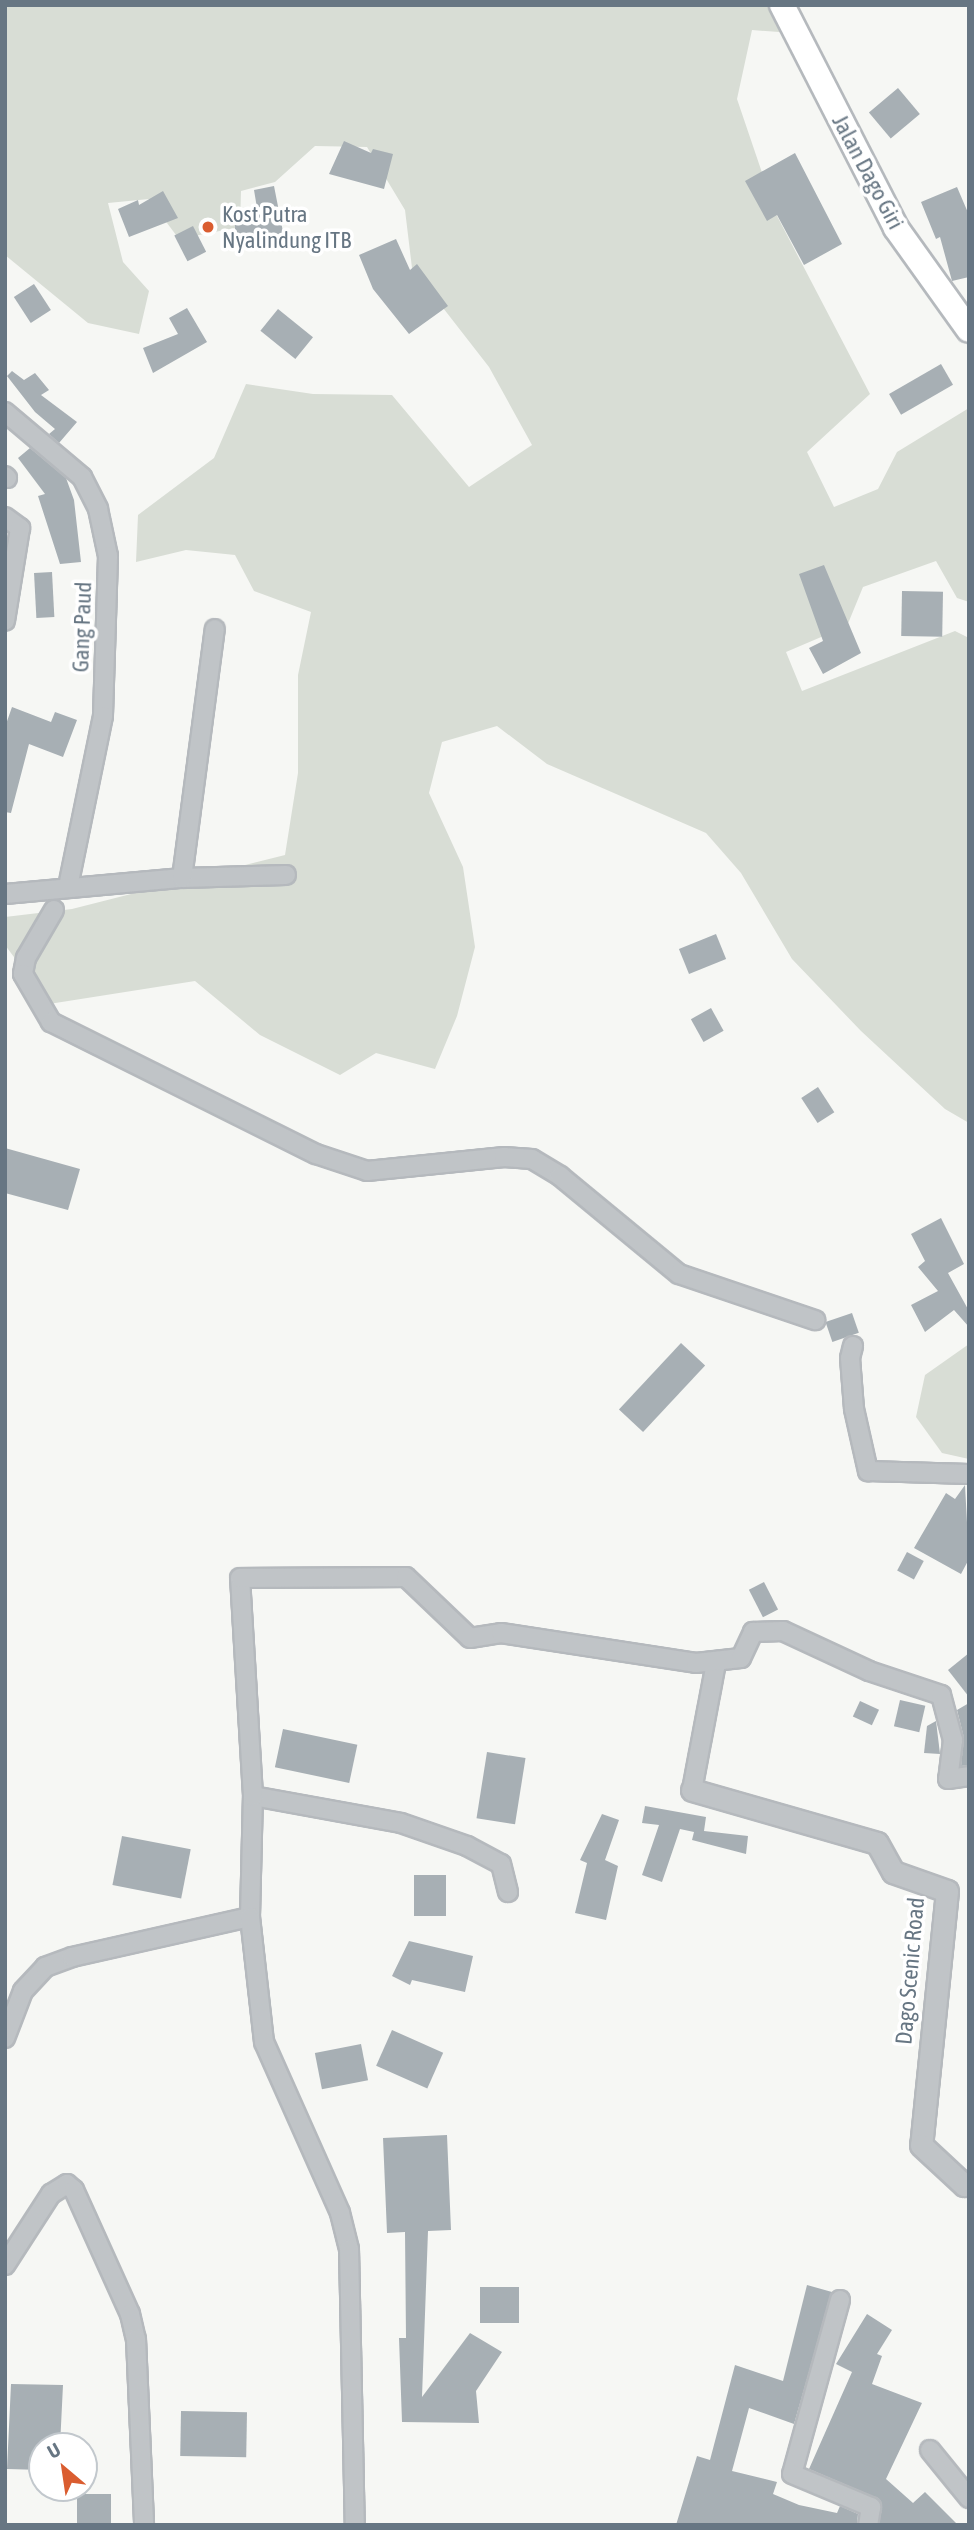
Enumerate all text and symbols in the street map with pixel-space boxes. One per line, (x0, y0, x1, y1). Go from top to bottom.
street label: Jalan Dago Giri (826, 110, 910, 234)
place label: Kost Putra Nyalindung ITB (222, 200, 351, 254)
marker: Kost Putra Nyalindung ITB (200, 219, 216, 235)
street label: Gang Paud (67, 581, 97, 673)
street label: Dago Scenic Road (890, 1896, 930, 2046)
north arrow (28, 2432, 98, 2502)
text: U (44, 2438, 64, 2463)

